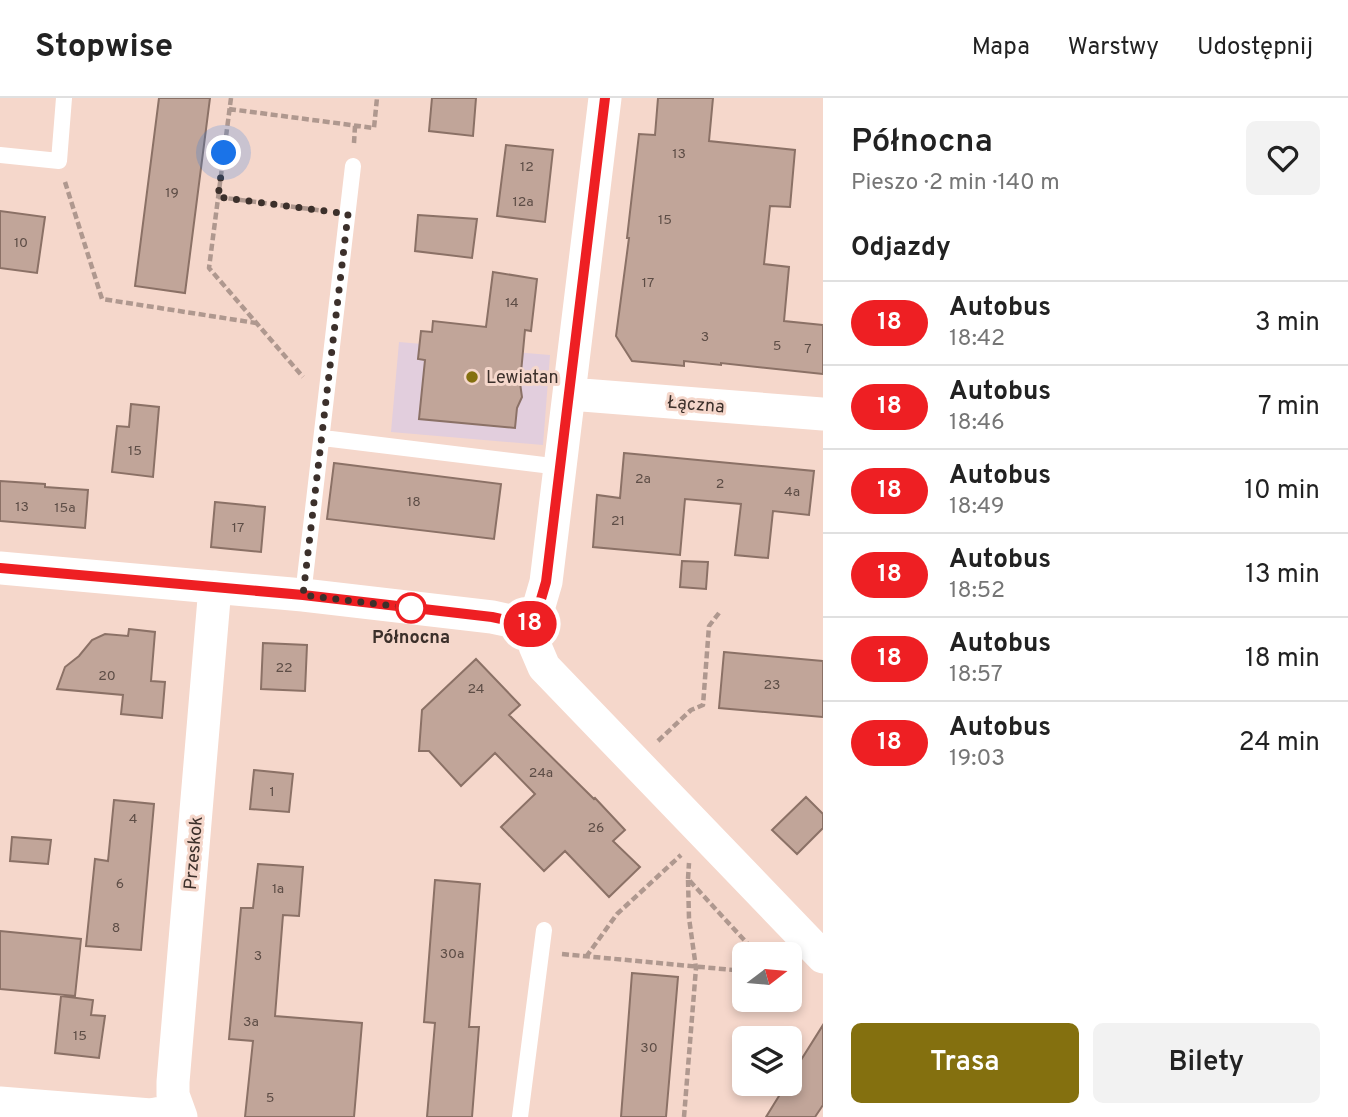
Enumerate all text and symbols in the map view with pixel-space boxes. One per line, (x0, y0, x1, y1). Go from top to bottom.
text: Stopwise (35, 27, 173, 69)
text: Mapa (972, 33, 1030, 63)
text: Warstwy (1068, 33, 1159, 63)
text: Udostępnij (1197, 33, 1313, 63)
button: heart (1246, 121, 1320, 195)
text: Północna (851, 122, 993, 164)
your location (206, 135, 241, 170)
house number: 13 (672, 146, 686, 163)
house number: 12 (520, 159, 534, 176)
text: Pieszo · 2 min · 140 m (851, 169, 1060, 198)
house number: 19 (165, 185, 179, 202)
house number: 12a (512, 194, 534, 211)
house number: 15 (658, 212, 672, 229)
text: Odjazdy (851, 232, 951, 265)
house number: 10 (14, 235, 28, 252)
house number: 17 (642, 275, 654, 292)
text: Autobus (949, 292, 1051, 325)
house number: 14 (505, 295, 519, 312)
text: 3 min (1255, 307, 1320, 340)
text: 18 (877, 308, 902, 338)
text: 18:42 (949, 325, 1005, 354)
house number: 3 (701, 329, 709, 346)
house number: 5 (773, 338, 781, 355)
house number: 7 (804, 341, 812, 358)
place label: Lewiatan (486, 367, 559, 390)
marker: Lewiatan (464, 369, 480, 385)
text: Autobus (949, 376, 1051, 409)
text: 7 min (1258, 391, 1320, 424)
street label: Łączna (666, 392, 725, 419)
text: 18 (877, 392, 902, 422)
text: 18:46 (949, 409, 1005, 438)
house number: 15 (128, 443, 142, 460)
text: Autobus (949, 460, 1051, 493)
house number: 2a (635, 471, 651, 488)
text: 10 min (1244, 475, 1320, 508)
house number: 2 (716, 476, 724, 493)
text: 18 (877, 476, 902, 506)
house number: 4a (784, 484, 800, 501)
text: 18:49 (949, 493, 1004, 522)
house number: 18 (407, 494, 421, 511)
house number: 13 (15, 499, 29, 516)
house number: 15a (54, 500, 76, 517)
house number: 21 (611, 513, 625, 530)
house number: 17 (232, 520, 244, 537)
text: Autobus (949, 544, 1051, 577)
text: 13 min (1245, 559, 1320, 592)
text: 18 (877, 560, 902, 590)
text: 18:52 (949, 577, 1005, 606)
marker: Północna (396, 593, 426, 623)
line badge: 18 (498, 601, 562, 647)
text: 18 (518, 609, 542, 639)
place label: Północna (372, 627, 450, 650)
text: Autobus (949, 628, 1051, 661)
text: 18 min (1245, 643, 1320, 676)
text: 18 (877, 644, 902, 674)
house number: 22 (275, 660, 293, 677)
text: 18:57 (949, 661, 1003, 690)
house number: 20 (98, 668, 116, 685)
house number: 23 (764, 677, 781, 694)
house number: 24 (467, 681, 485, 698)
text: Autobus (949, 712, 1051, 745)
text: 24 min (1239, 727, 1320, 760)
text: 18 (877, 728, 902, 758)
text: 19:03 (949, 745, 1005, 774)
house number: 24a (529, 765, 553, 782)
house number: 1 (269, 784, 275, 801)
house number: 4 (129, 811, 137, 828)
street label: Przeskok (180, 815, 209, 891)
house number: 26 (588, 820, 604, 837)
house number: 6 (116, 876, 124, 893)
house number: 1a (272, 881, 284, 898)
house number: 8 (112, 920, 120, 937)
north arrow (732, 942, 802, 1012)
map controls (732, 942, 802, 1096)
house number: 30a (440, 946, 464, 963)
house number: 3 (254, 948, 262, 965)
house number: 3a (243, 1014, 259, 1031)
button: Trasa (851, 1023, 1079, 1103)
button: Bilety (1093, 1023, 1320, 1103)
button: layers (732, 1026, 802, 1096)
house number: 15 (73, 1028, 87, 1045)
house number: 30 (640, 1040, 658, 1057)
house number: 5 (266, 1090, 274, 1107)

